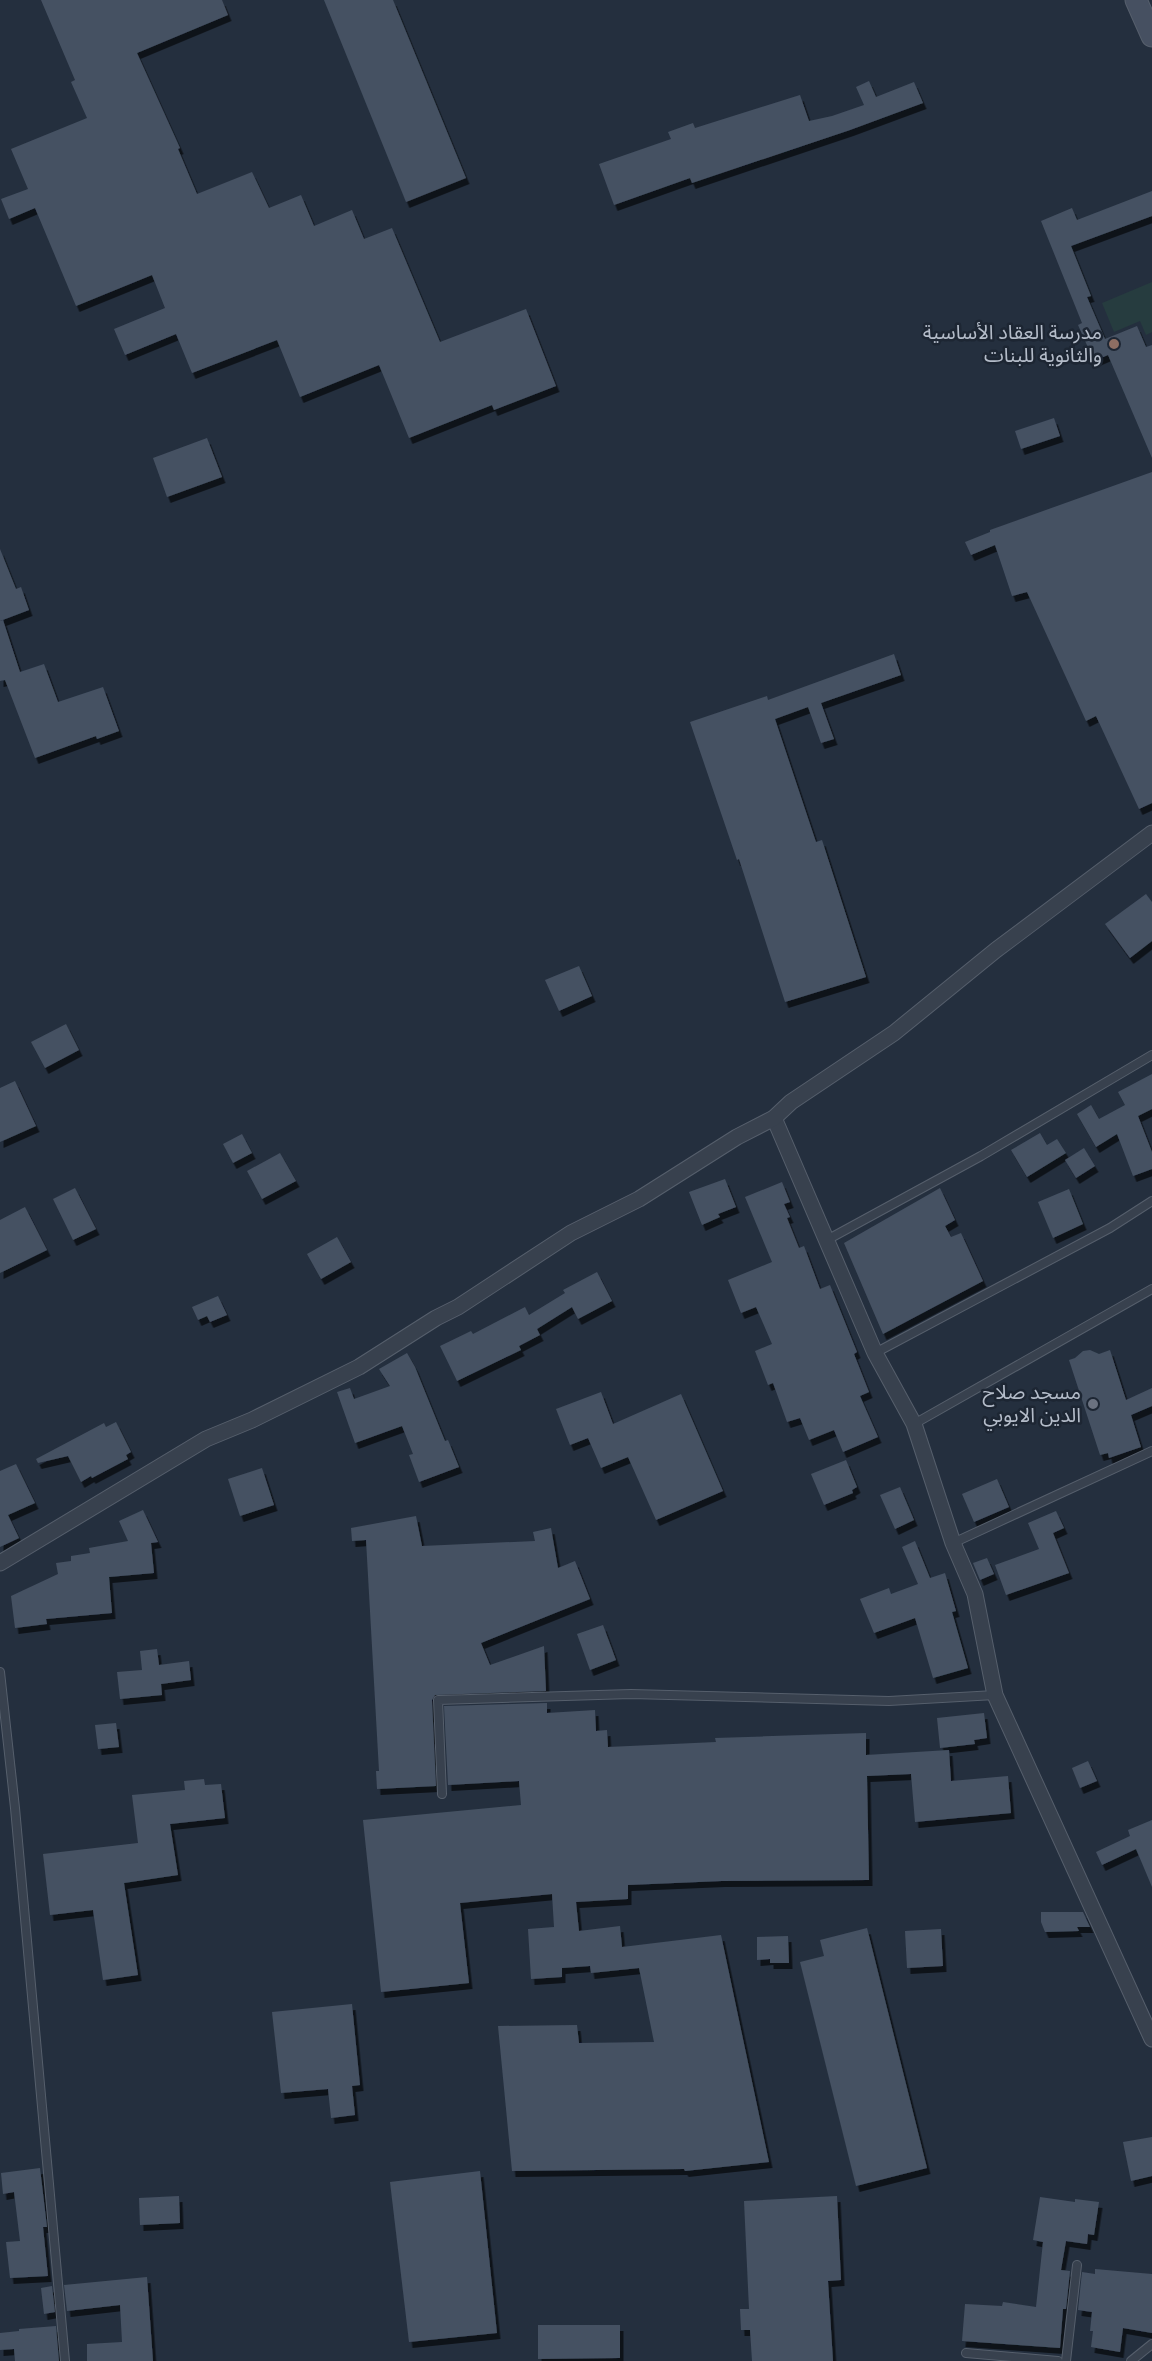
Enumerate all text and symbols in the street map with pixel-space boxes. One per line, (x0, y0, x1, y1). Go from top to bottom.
place label: مدرسة العقاد الأساسية والثانوية للبنات (923, 321, 1102, 367)
marker: مدرسة العقاد الأساسية والثانوية للبنات (1107, 337, 1121, 351)
place label: مسجد صلاح الدين الايوبي (983, 1381, 1081, 1431)
marker: مسجد صلاح الدين الايوبي (1086, 1397, 1100, 1411)

